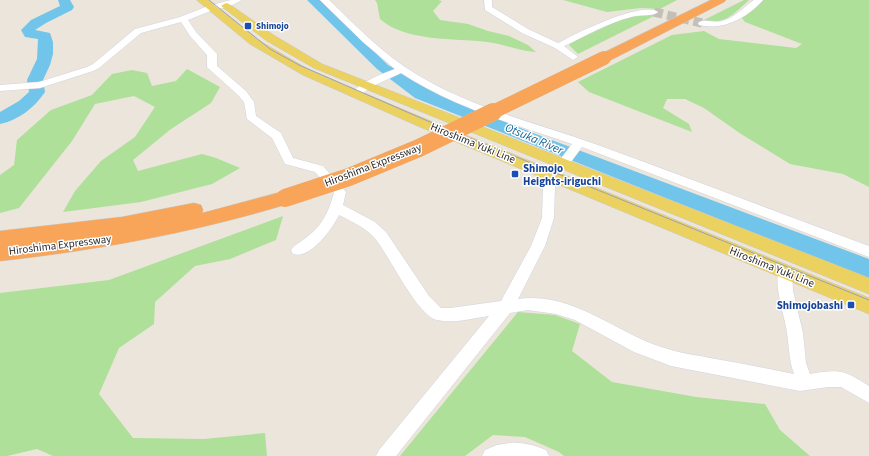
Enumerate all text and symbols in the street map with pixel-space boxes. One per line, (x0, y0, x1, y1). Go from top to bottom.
place label: Shimojo (256, 20, 289, 33)
marker: Shimojo (243, 21, 253, 31)
street label: Hiroshima Yuki Line (428, 119, 518, 167)
water label: Otsuka River (502, 119, 567, 159)
street label: Hiroshima Expressway (322, 140, 424, 190)
place label: Shimojo Heights-iriguchi (523, 161, 601, 189)
marker: Shimojo Heights-iriguchi (510, 169, 520, 179)
street label: Hiroshima Expressway (8, 231, 112, 259)
street label: Hiroshima Yuki Line (727, 243, 817, 291)
place label: Shimojobashi (777, 298, 843, 313)
marker: Shimojobashi (846, 300, 856, 310)

